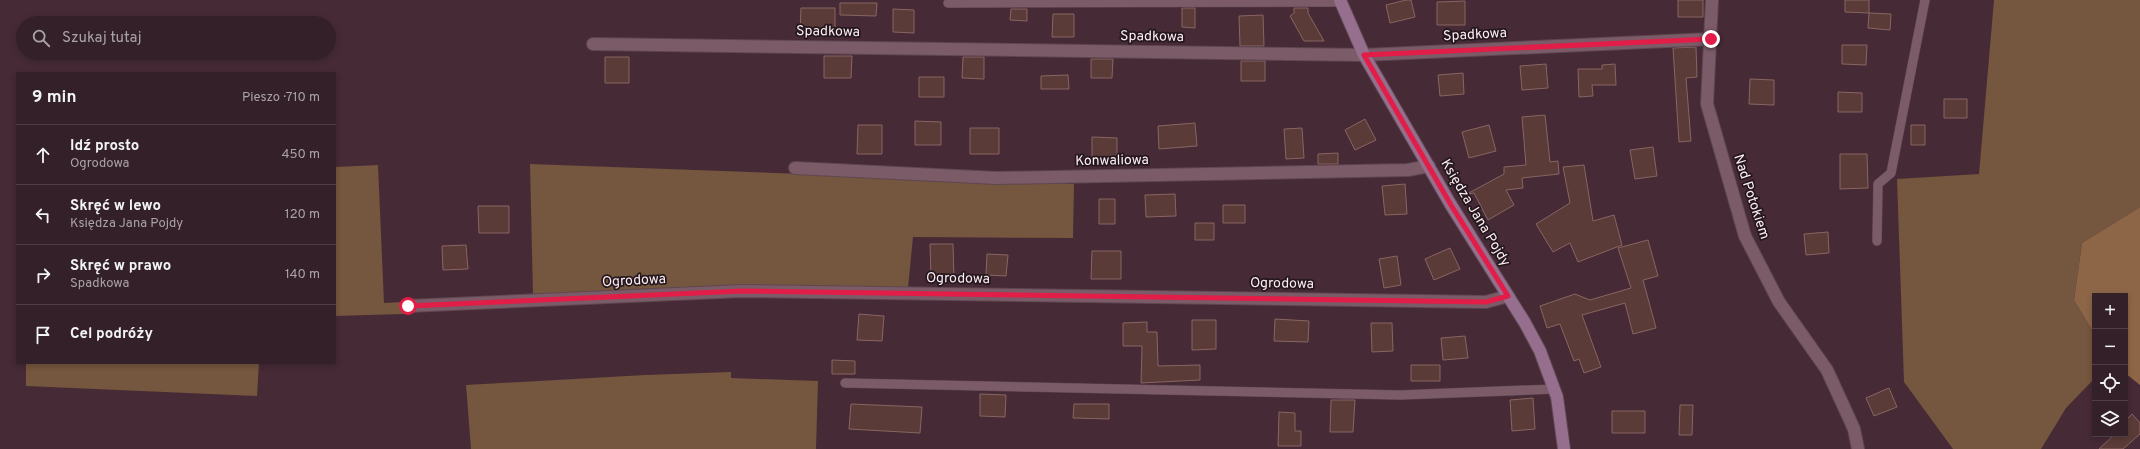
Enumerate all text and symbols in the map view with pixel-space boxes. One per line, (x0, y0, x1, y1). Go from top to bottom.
search box (16, 16, 336, 60)
street label: Spadkowa (796, 23, 860, 41)
street label: Spadkowa (1443, 25, 1507, 45)
icon: search (30, 27, 52, 49)
street label: Spadkowa (1120, 28, 1184, 46)
text: Szukaj tutaj (62, 29, 142, 48)
route end (1702, 30, 1720, 48)
text: 9 min (32, 87, 76, 109)
text: Pieszo · 710 m (242, 90, 320, 106)
text: Idź prosto (70, 137, 139, 156)
icon: ahead (32, 144, 54, 166)
text: 450 m (281, 147, 320, 163)
street label: Konwaliowa (1075, 152, 1149, 170)
street label: Nad Potokiem (1729, 152, 1773, 242)
text: Ogrodowa (70, 156, 129, 172)
street label: Księdza Jana Pojdy (1436, 156, 1514, 270)
text: Skręć w lewo (70, 197, 161, 216)
icon: left (32, 204, 54, 226)
text: 120 m (285, 207, 320, 223)
text: Księdza Jana Pojdy (70, 216, 183, 232)
text: Skręć w prawo (70, 257, 171, 276)
icon: right (32, 264, 54, 286)
text: 140 m (285, 267, 320, 283)
street label: Ogrodowa (926, 270, 990, 288)
street label: Ogrodowa (602, 271, 666, 291)
street label: Ogrodowa (1250, 275, 1314, 293)
text: Spadkowa (70, 276, 129, 292)
map controls (2092, 293, 2128, 437)
button: + (2092, 293, 2128, 329)
route start (399, 297, 417, 315)
icon: arrive (32, 324, 54, 346)
text: Cel podróży (70, 325, 153, 344)
button: − (2092, 329, 2128, 365)
button: locate (2092, 365, 2128, 401)
button: layers (2092, 401, 2128, 437)

